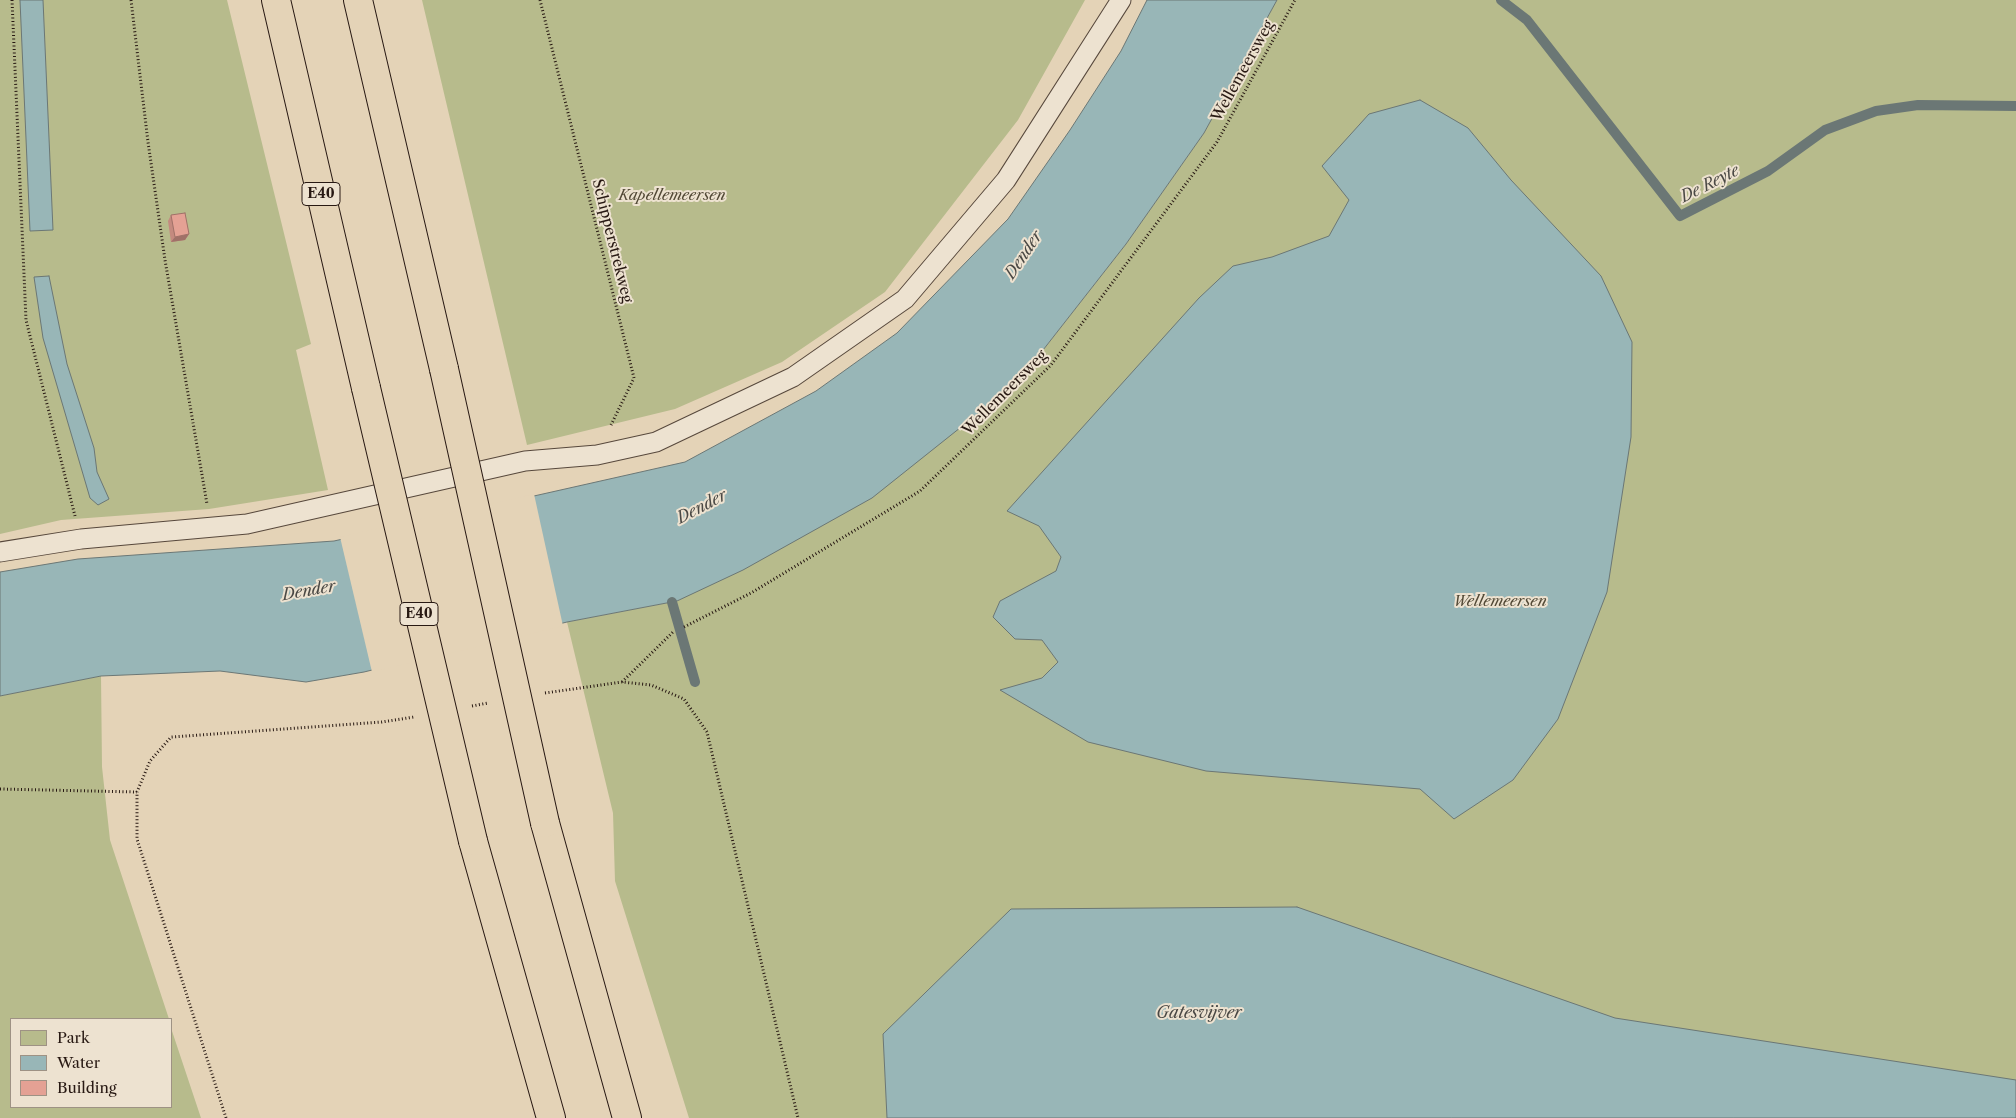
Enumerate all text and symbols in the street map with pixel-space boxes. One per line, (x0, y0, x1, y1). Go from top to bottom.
street label: Wellemeersweg (1208, 17, 1278, 125)
water label: De Reyte (1677, 161, 1743, 207)
street label: Schipperstrekweg (588, 177, 636, 305)
road number: E40 (302, 182, 340, 205)
park label: Kapellemeersen (619, 187, 725, 205)
water label: Dender (1001, 227, 1047, 283)
street label: Wellemeersweg (959, 347, 1051, 439)
water label: Dender (674, 486, 730, 528)
water label: Dender (281, 577, 337, 605)
park label: Wellemeersen (1453, 593, 1547, 611)
road number: E40 (400, 602, 438, 626)
water label: Gatesvijver (1156, 1003, 1242, 1023)
legend (10, 1018, 172, 1108)
text: Park (57, 1028, 90, 1047)
text: Water (57, 1053, 100, 1072)
text: Building (57, 1078, 117, 1097)

